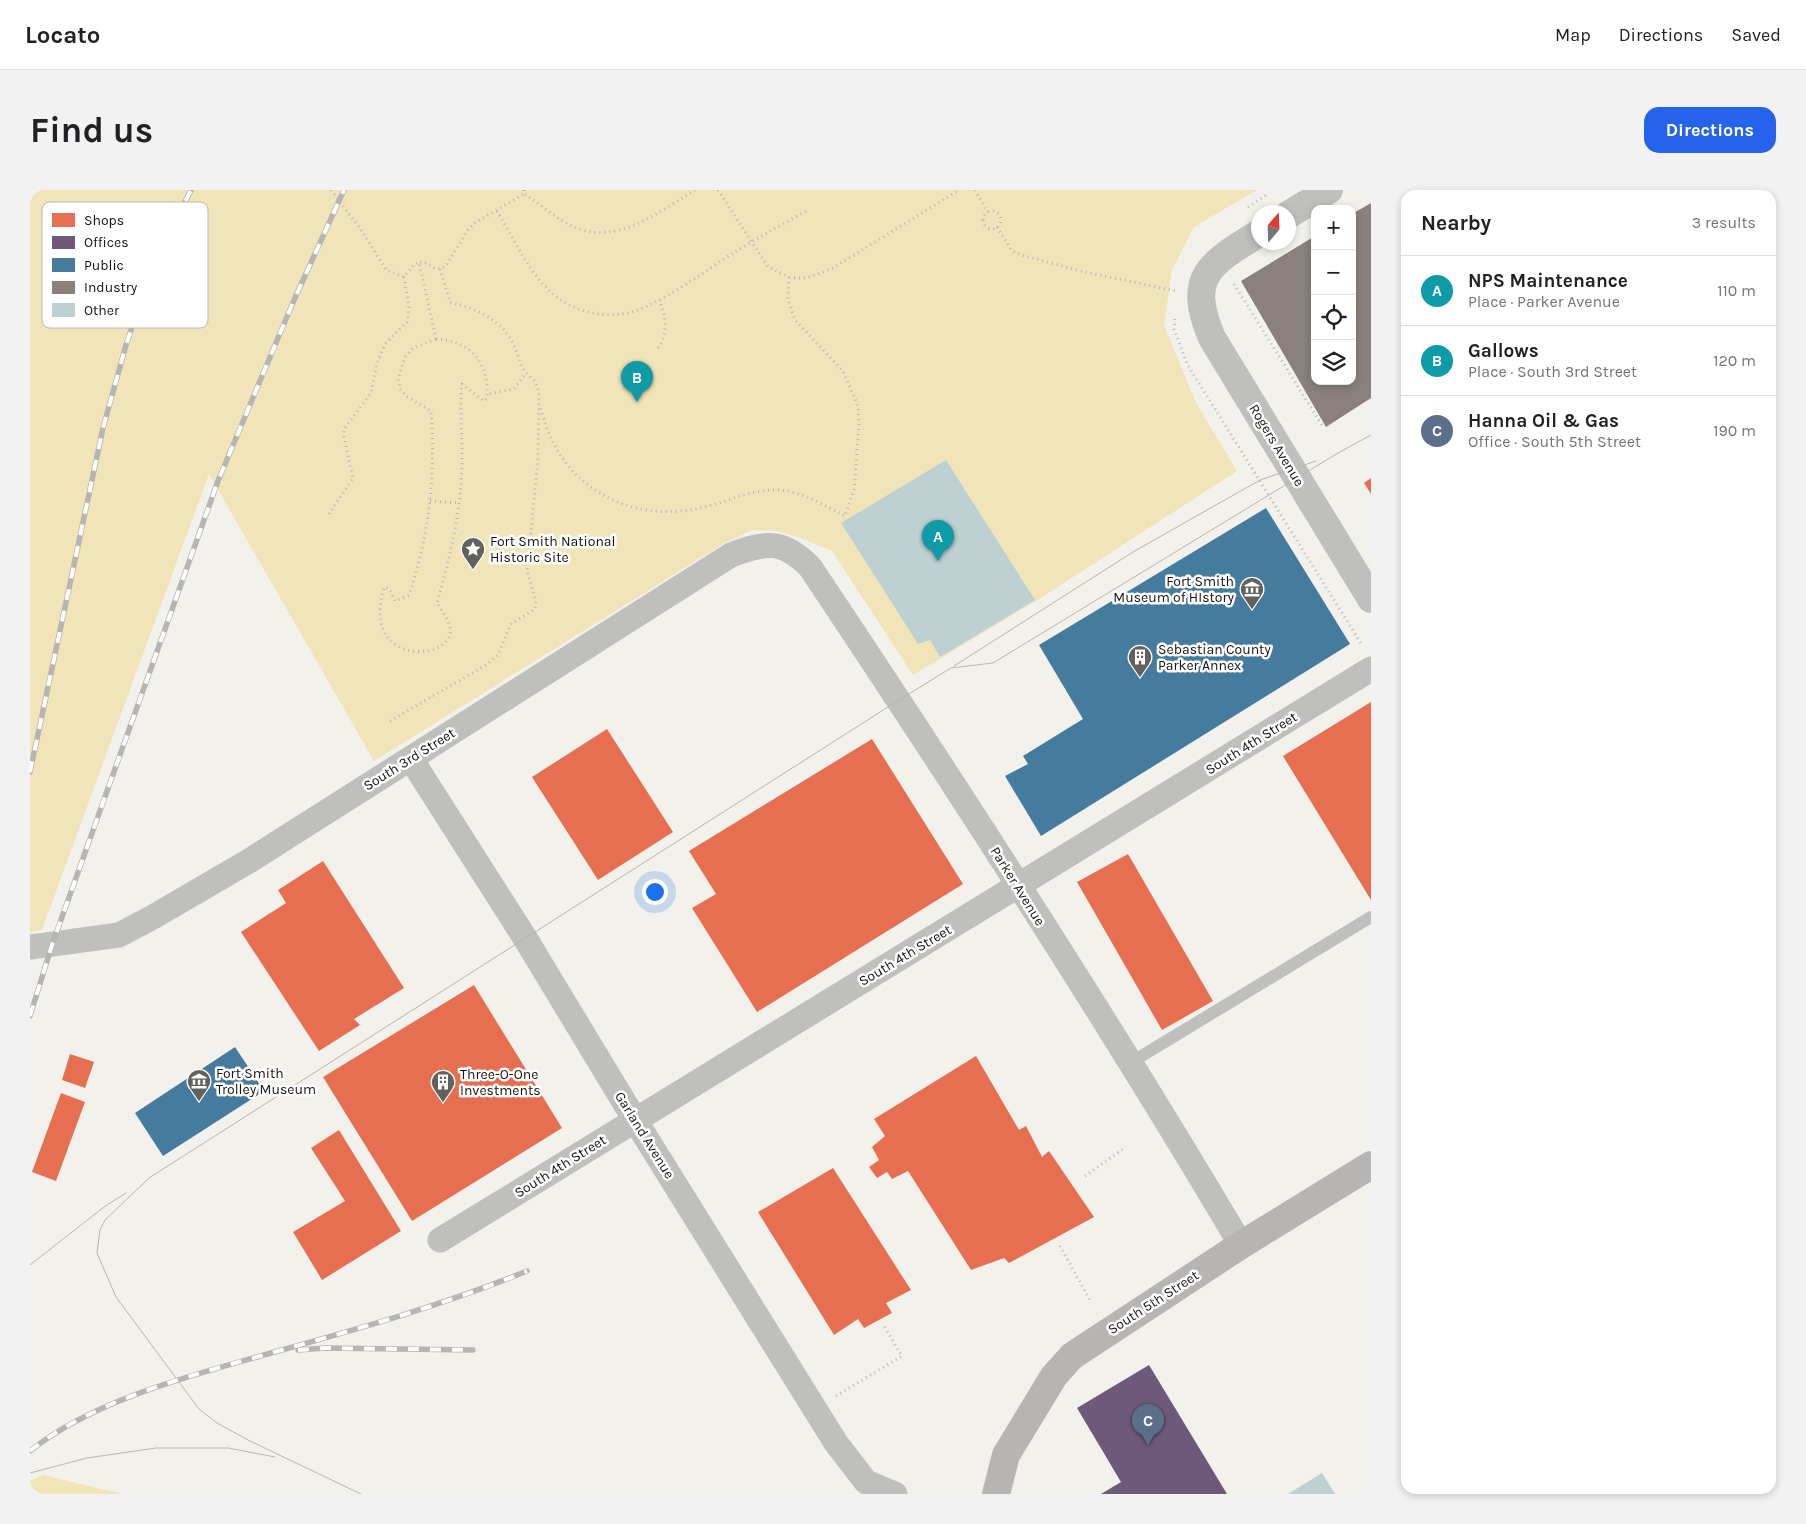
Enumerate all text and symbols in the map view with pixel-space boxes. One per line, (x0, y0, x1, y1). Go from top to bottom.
text: Locato (25, 21, 100, 49)
text: Map (1555, 24, 1591, 46)
text: Directions (1619, 24, 1703, 46)
text: Saved (1731, 24, 1781, 46)
button: Directions (1644, 107, 1776, 153)
text: Find us (30, 110, 153, 151)
legend (42, 202, 208, 328)
north arrow (1251, 205, 1296, 250)
map controls (1311, 205, 1356, 385)
button: + (1311, 205, 1356, 250)
text: Nearby (1421, 211, 1491, 235)
text: Shops (84, 212, 124, 229)
text: 3 results (1692, 213, 1756, 232)
text: Offices (84, 234, 129, 251)
button: − (1311, 250, 1356, 295)
text: Public (84, 257, 124, 274)
text: NPS Maintenance (1468, 270, 1628, 292)
text: Industry (84, 279, 138, 296)
text: A (1432, 281, 1442, 300)
text: 110 m (1717, 281, 1756, 300)
text: Place · Parker Avenue (1468, 292, 1620, 311)
button: locate (1311, 295, 1356, 340)
text: Other (84, 302, 120, 319)
button: layers (1311, 340, 1356, 385)
text: Gallows (1468, 340, 1539, 362)
text: B (1432, 351, 1442, 370)
text: 120 m (1713, 351, 1756, 370)
pin: B (621, 361, 653, 402)
text: Place · South 3rd Street (1468, 362, 1637, 381)
street label: Rogers Avenue (1245, 401, 1308, 490)
text: Hanna Oil & Gas (1468, 410, 1619, 432)
text: C (1432, 421, 1442, 440)
text: 190 m (1713, 421, 1756, 440)
text: Office · South 5th Street (1468, 432, 1641, 451)
pin: A (922, 520, 954, 561)
place label: Fort Smith National Historic Site (490, 533, 615, 566)
place icon: Fort Smith National Historic Site (460, 536, 486, 570)
place label: Fort Smith Museum of HIstory (1113, 573, 1234, 606)
museum icon: Fort Smith Museum of HIstory (1239, 576, 1265, 610)
place label: Sebastian County Parker Annex (1158, 641, 1271, 674)
building icon: Sebastian County Parker Annex (1127, 644, 1153, 678)
street label: South 4th Street (1202, 708, 1300, 778)
street label: South 3rd Street (360, 724, 458, 794)
street label: Parker Avenue (987, 844, 1049, 929)
your location (642, 879, 668, 905)
street label: South 4th Street (856, 921, 955, 990)
place label: Fort Smith Trolley Museum (216, 1065, 316, 1098)
place label: Three-O-One Investments (460, 1066, 541, 1099)
museum icon: Fort Smith Trolley Museum (186, 1068, 212, 1102)
building icon: Three-O-One Investments (430, 1069, 456, 1103)
street label: Garland Avenue (611, 1089, 678, 1182)
street label: South 4th Street (511, 1131, 609, 1201)
street label: South 5th Street (1105, 1267, 1202, 1338)
pin: C (1132, 1404, 1164, 1445)

